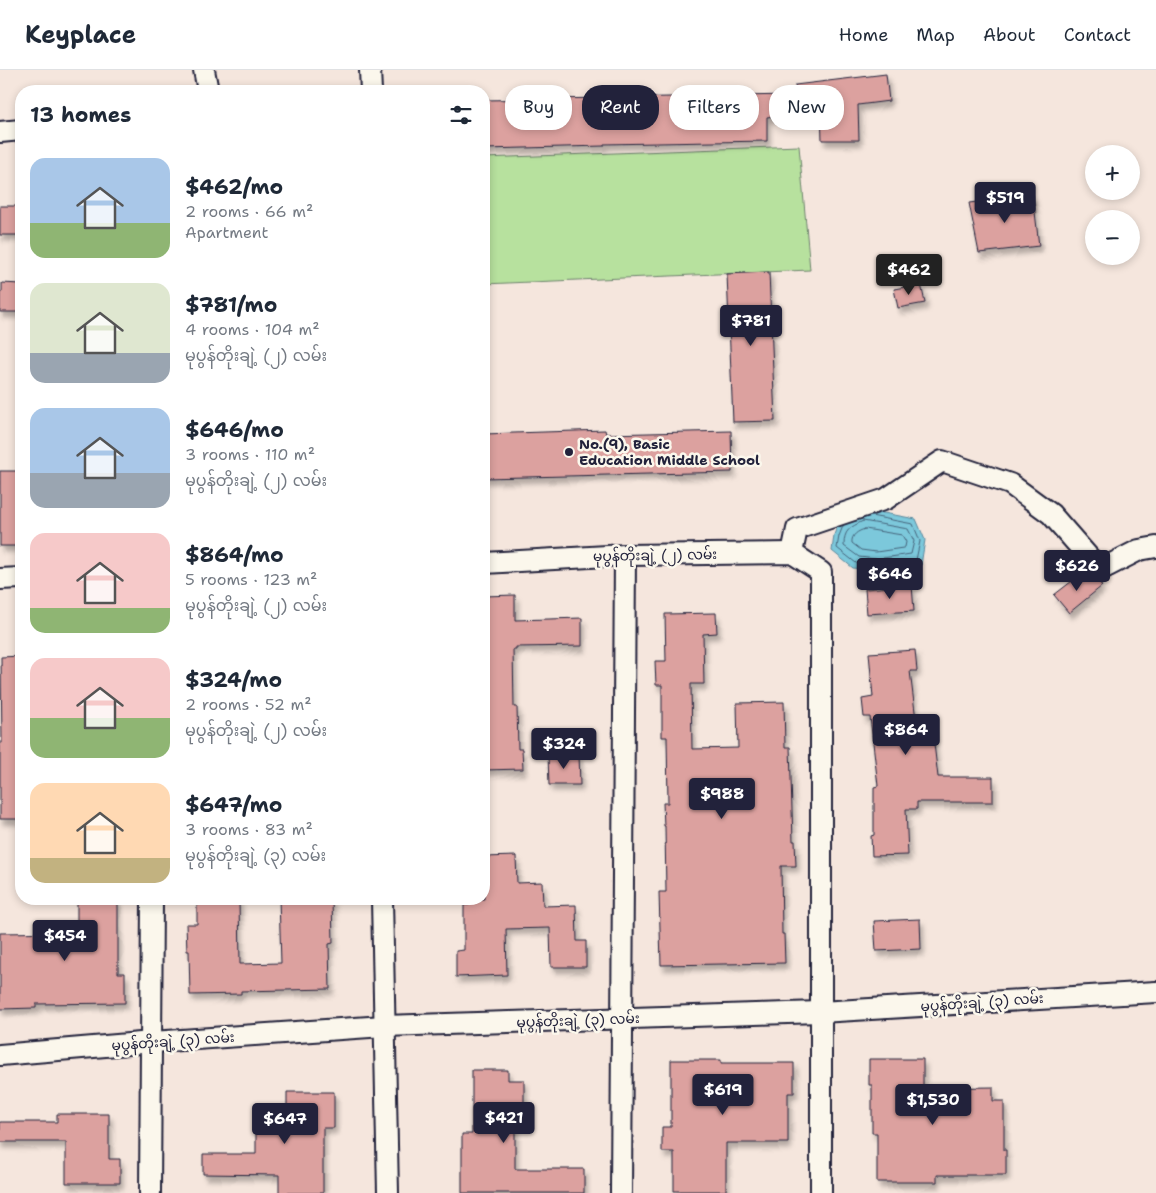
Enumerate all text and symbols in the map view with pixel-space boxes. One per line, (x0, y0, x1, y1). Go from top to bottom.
text: Keyplace (25, 19, 136, 51)
text: Home (839, 23, 888, 47)
text: Map (916, 23, 955, 47)
text: About (983, 23, 1036, 47)
text: Contact (1064, 23, 1131, 47)
chip: Buy (505, 85, 572, 130)
chip: Rent (582, 85, 659, 130)
chip: Filters (669, 85, 759, 130)
chip: New (769, 85, 844, 130)
text: 13 homes (30, 101, 131, 129)
icon: filters (447, 101, 475, 129)
map controls (1085, 145, 1140, 265)
button: + (1085, 145, 1140, 200)
text: $462/mo (185, 173, 283, 201)
icon: home (70, 178, 130, 238)
pin: $519 (975, 182, 1035, 224)
text: $519 (986, 187, 1024, 208)
text: 2 rooms · 66 m² (185, 201, 313, 222)
button: − (1085, 210, 1140, 265)
text: Apartment (185, 222, 268, 243)
pin: $462 (879, 254, 939, 296)
text: $462 (887, 259, 931, 280)
text: $781/mo (185, 291, 277, 319)
icon: home (70, 303, 130, 363)
pin: $781 (721, 304, 781, 347)
text: $781 (731, 310, 771, 331)
text: 4 rooms · 104 m² (185, 319, 320, 340)
text: မုပွန်တိုးချဲ့ (၂) လမ်း (185, 345, 327, 366)
text: $646/mo (185, 416, 284, 444)
icon: home (70, 428, 130, 488)
place label: No.(9), Basic Education Middle School (579, 435, 760, 469)
text: 3 rooms · 110 m² (185, 444, 315, 465)
marker: No.(9), Basic Education Middle School (563, 446, 575, 458)
text: မုပွန်တိုးချဲ့ (၂) လမ်း (185, 470, 327, 491)
text: $864/mo (185, 541, 284, 569)
street label: မုပွန်တိုးချဲ့ (၂) လမ်း (593, 544, 717, 568)
pin: $626 (1047, 550, 1107, 592)
icon: home (70, 553, 130, 613)
text: $626 (1055, 555, 1099, 576)
pin: $646 (860, 558, 920, 600)
text: $646 (868, 563, 912, 584)
text: 5 rooms · 123 m² (185, 569, 317, 590)
text: မုပွန်တိုးချဲ့ (၂) လမ်း (185, 595, 327, 616)
text: $324/mo (185, 666, 282, 694)
icon: home (70, 678, 130, 738)
text: 2 rooms · 52 m² (185, 694, 312, 715)
pin: $864 (876, 714, 936, 756)
text: $864 (884, 719, 928, 740)
text: မုပွန်တိုးချဲ့ (၂) လမ်း (185, 720, 327, 741)
pin: $324 (534, 728, 594, 770)
text: $324 (542, 733, 586, 754)
pin: $988 (692, 778, 752, 820)
text: $988 (700, 783, 744, 804)
text: $647/mo (185, 791, 283, 819)
icon: home (70, 803, 130, 863)
text: 3 rooms · 83 m² (185, 819, 313, 840)
text: မုပွန်တိုးချဲ့ (၃) လမ်း (185, 845, 326, 866)
pin: $454 (35, 920, 95, 962)
text: $454 (44, 925, 86, 946)
street label: မုပွန်တိုးချဲ့ (၃) လမ်း (920, 988, 1044, 1018)
street label: မုပွန်တိုးချဲ့ (၃) လမ်း (516, 1008, 640, 1034)
street label: မုပွန်တိုးချဲ့ (၃) လမ်း (111, 1027, 235, 1057)
pin: $619 (693, 1074, 753, 1116)
text: $619 (703, 1079, 743, 1100)
pin: $1,530 (892, 1084, 974, 1126)
text: $1,530 (906, 1089, 960, 1110)
pin: $647 (255, 1102, 315, 1145)
pin: $421 (474, 1102, 534, 1144)
text: $421 (485, 1107, 523, 1128)
text: $647 (263, 1108, 307, 1129)

